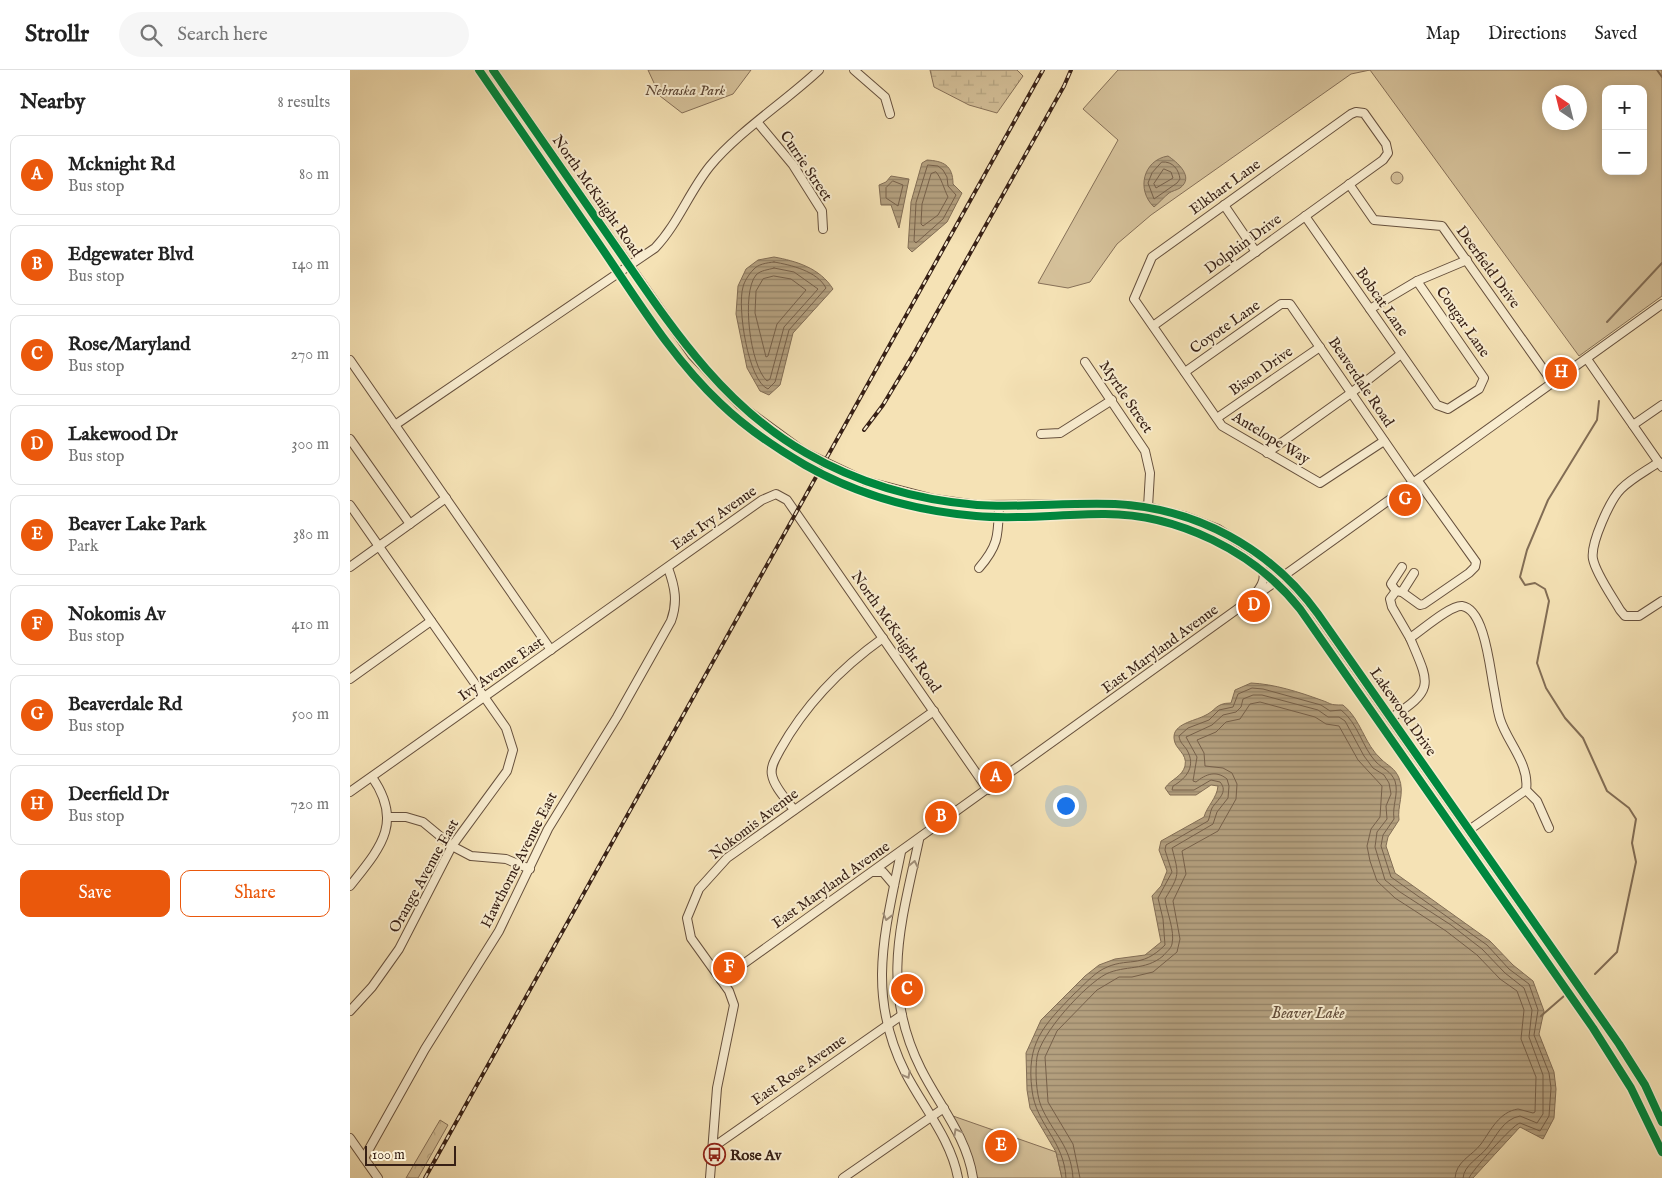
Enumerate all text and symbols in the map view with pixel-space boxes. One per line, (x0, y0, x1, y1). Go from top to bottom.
search box (119, 12, 469, 57)
text: Strollr (25, 19, 89, 50)
icon: search (137, 21, 165, 49)
text: Search here (177, 23, 268, 47)
text: Map (1426, 23, 1460, 46)
text: Directions (1488, 23, 1566, 46)
text: Saved (1594, 23, 1637, 46)
park label: Nebraska Park (645, 81, 725, 100)
north arrow (1542, 85, 1587, 130)
map controls (1602, 85, 1647, 175)
button: + (1602, 85, 1647, 130)
text: Nearby (20, 89, 85, 116)
text: 8 results (278, 93, 330, 113)
street label: Currie Street (776, 127, 836, 205)
button: − (1602, 130, 1647, 175)
street label: North McKnight Road (548, 132, 647, 261)
text: Mcknight Rd (68, 153, 175, 177)
street label: Elkhart Lane (1186, 155, 1264, 219)
text: A (32, 165, 42, 185)
text: 80 m (299, 165, 329, 185)
text: Bus stop (68, 177, 124, 197)
street label: Dolphin Drive (1201, 210, 1285, 278)
street label: Deerfield Drive (1452, 222, 1524, 312)
text: Edgewater Blvd (68, 243, 193, 267)
text: B (32, 255, 42, 275)
text: 140 m (291, 255, 329, 275)
street label: Bobcat Lane (1351, 264, 1413, 340)
text: Bus stop (68, 267, 124, 287)
street label: Cougar Lane (1432, 283, 1494, 361)
street label: Coyote Lane (1186, 296, 1264, 358)
text: Rose/Maryland (68, 333, 190, 357)
street label: Beaverdale Road (1324, 333, 1399, 432)
street label: Bison Drive (1225, 342, 1297, 400)
text: C (31, 345, 43, 365)
text: 270 m (290, 345, 329, 365)
pin: H (1545, 354, 1577, 392)
text: Bus stop (68, 357, 124, 377)
street label: Myrtle Street (1095, 357, 1157, 437)
street label: Antelope Way (1228, 407, 1314, 469)
text: Lakewood Dr (68, 423, 178, 447)
text: D (31, 435, 43, 455)
text: 300 m (291, 435, 329, 455)
text: Bus stop (68, 447, 124, 467)
pin: G (1389, 481, 1421, 519)
street label: East Ivy Avenue (668, 482, 760, 554)
text: Beaver Lake Park (68, 513, 206, 537)
text: E (31, 525, 43, 545)
text: 380 m (293, 525, 329, 545)
text: Park (68, 537, 98, 557)
street label: North McKnight Road (847, 568, 946, 697)
pin: D (1238, 587, 1270, 625)
street label: East Maryland Avenue (1098, 600, 1222, 698)
text: Nokomis Av (68, 603, 166, 627)
text: F (32, 615, 42, 635)
text: 410 m (292, 615, 329, 635)
text: Bus stop (68, 627, 124, 647)
street label: Ivy Avenue East (455, 633, 547, 705)
street label: Lakewood Drive (1365, 664, 1441, 760)
text: Beaverdale Rd (68, 693, 182, 717)
text: G (31, 705, 43, 725)
text: 500 m (292, 705, 329, 725)
text: Bus stop (68, 717, 124, 737)
pin: A (980, 758, 1012, 796)
text: Deerfield Dr (68, 783, 169, 807)
street label: Nokomis Avenue (706, 784, 802, 864)
street label: Hawthorne Avenue East (476, 789, 562, 931)
your location (1053, 793, 1079, 819)
text: H (30, 795, 44, 815)
text: 720 m (290, 795, 329, 815)
pin: B (925, 798, 957, 836)
text: Bus stop (68, 807, 124, 827)
street label: Orange Avenue East (385, 816, 463, 936)
street label: East Maryland Avenue (768, 837, 894, 933)
one-way arrow (908, 859, 919, 868)
button: Save (20, 870, 170, 917)
button: Share (180, 870, 330, 917)
one-way arrow (882, 912, 893, 921)
pin: F (713, 949, 745, 987)
pin: C (891, 971, 923, 1009)
water label: Beaver Lake (1271, 1004, 1345, 1024)
street label: East Rose Avenue (748, 1030, 850, 1110)
one-way arrow (901, 1069, 911, 1078)
pin: E (985, 1127, 1017, 1165)
one-way arrow (953, 1128, 963, 1137)
scale bar (365, 1143, 456, 1166)
bus stop icon: Rose Av (702, 1143, 726, 1167)
text: 100 m (372, 1146, 405, 1164)
place label: Rose Av (730, 1146, 783, 1165)

